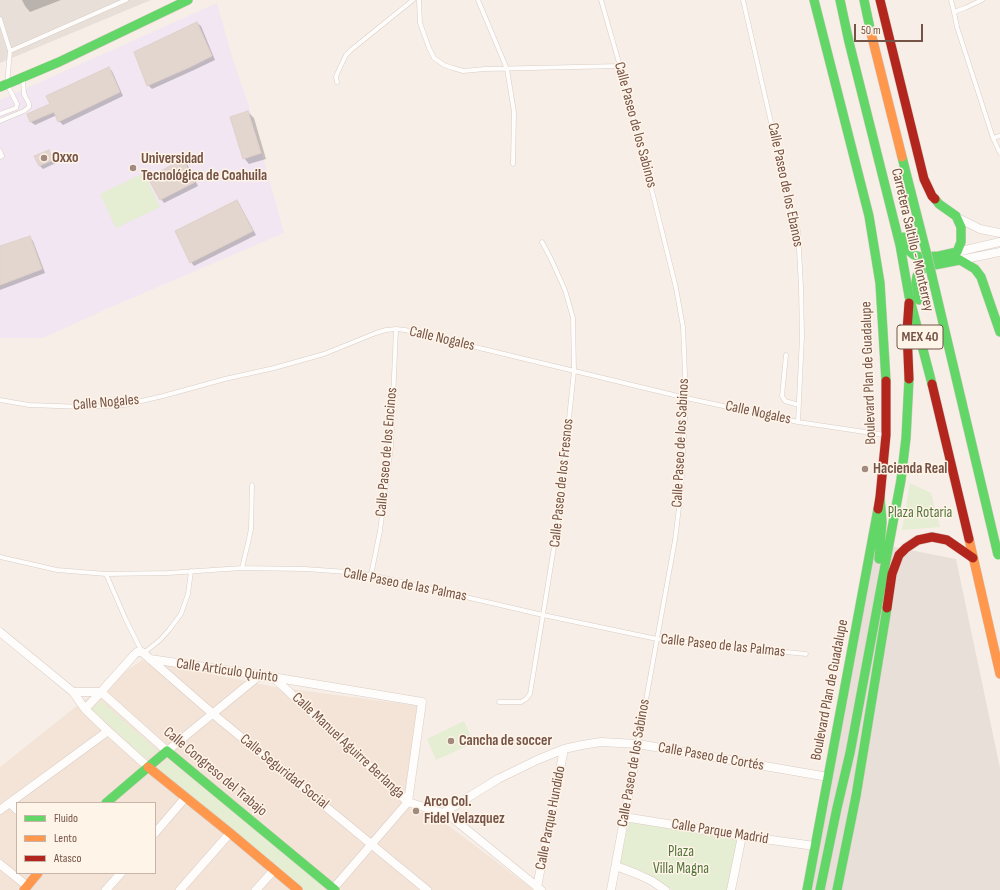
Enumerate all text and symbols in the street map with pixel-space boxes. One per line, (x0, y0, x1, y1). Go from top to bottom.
scale bar (856, 16, 925, 42)
text: 50 m (861, 23, 881, 38)
street label: Calle Paseo de los Sabinos (610, 60, 660, 190)
street label: Calle Paseo de los Ebanos (763, 121, 807, 249)
place label: Oxxo (52, 149, 79, 167)
place label: Universidad Tecnológica de Coahuila (141, 150, 267, 185)
marker: Oxxo (39, 153, 49, 163)
marker: Universidad Tecnológica de Coahuila (128, 163, 138, 173)
street label: Carretera Saltillo - Monterrey (887, 167, 937, 313)
street label: Boulevard Plan de Guadalupe (858, 301, 880, 445)
street label: Calle Nogales (408, 323, 476, 355)
road number: MEX 40 (897, 325, 943, 349)
street label: Calle Paseo de los Sabinos (669, 378, 693, 508)
street label: Calle Paseo de los Encinos (372, 387, 402, 517)
street label: Calle Nogales (72, 391, 140, 415)
street label: Calle Nogales (724, 397, 792, 429)
street label: Calle Paseo de los Fresnos (546, 418, 578, 548)
place label: Hacienda Real (873, 460, 947, 478)
marker: Hacienda Real (860, 464, 870, 474)
park label: Plaza Rotaria (888, 504, 952, 522)
street label: Calle Paseo de las Palmas (342, 564, 468, 606)
street label: Boulevard Plan de Guadalupe (808, 618, 852, 762)
street label: Calle Paseo de las Palmas (660, 631, 786, 661)
street label: Calle Artículo Quinto (175, 655, 279, 687)
street label: Calle Manuel Aguirre Berlanga (288, 689, 408, 803)
street label: Calle Paseo de los Sabinos (614, 698, 654, 828)
street label: Calle Congreso del Trabajo (159, 723, 271, 821)
street label: Calle Seguridad Social (236, 731, 332, 813)
place label: Cancha de soccer (459, 732, 552, 750)
marker: Cancha de soccer (446, 736, 456, 746)
street label: Calle Paseo de Cortés (657, 739, 765, 775)
street label: Calle Parque Hundido (532, 764, 570, 872)
place label: Arco Col. Fidel Velazquez (424, 793, 505, 828)
legend (16, 802, 156, 874)
marker: Arco Col. Fidel Velazquez (411, 806, 421, 816)
text: Fluido (54, 811, 78, 826)
street label: Calle Parque Madrid (670, 815, 770, 849)
text: Lento (54, 831, 77, 846)
park label: Plaza Villa Magna (653, 843, 709, 878)
text: Atasco (54, 851, 81, 866)

